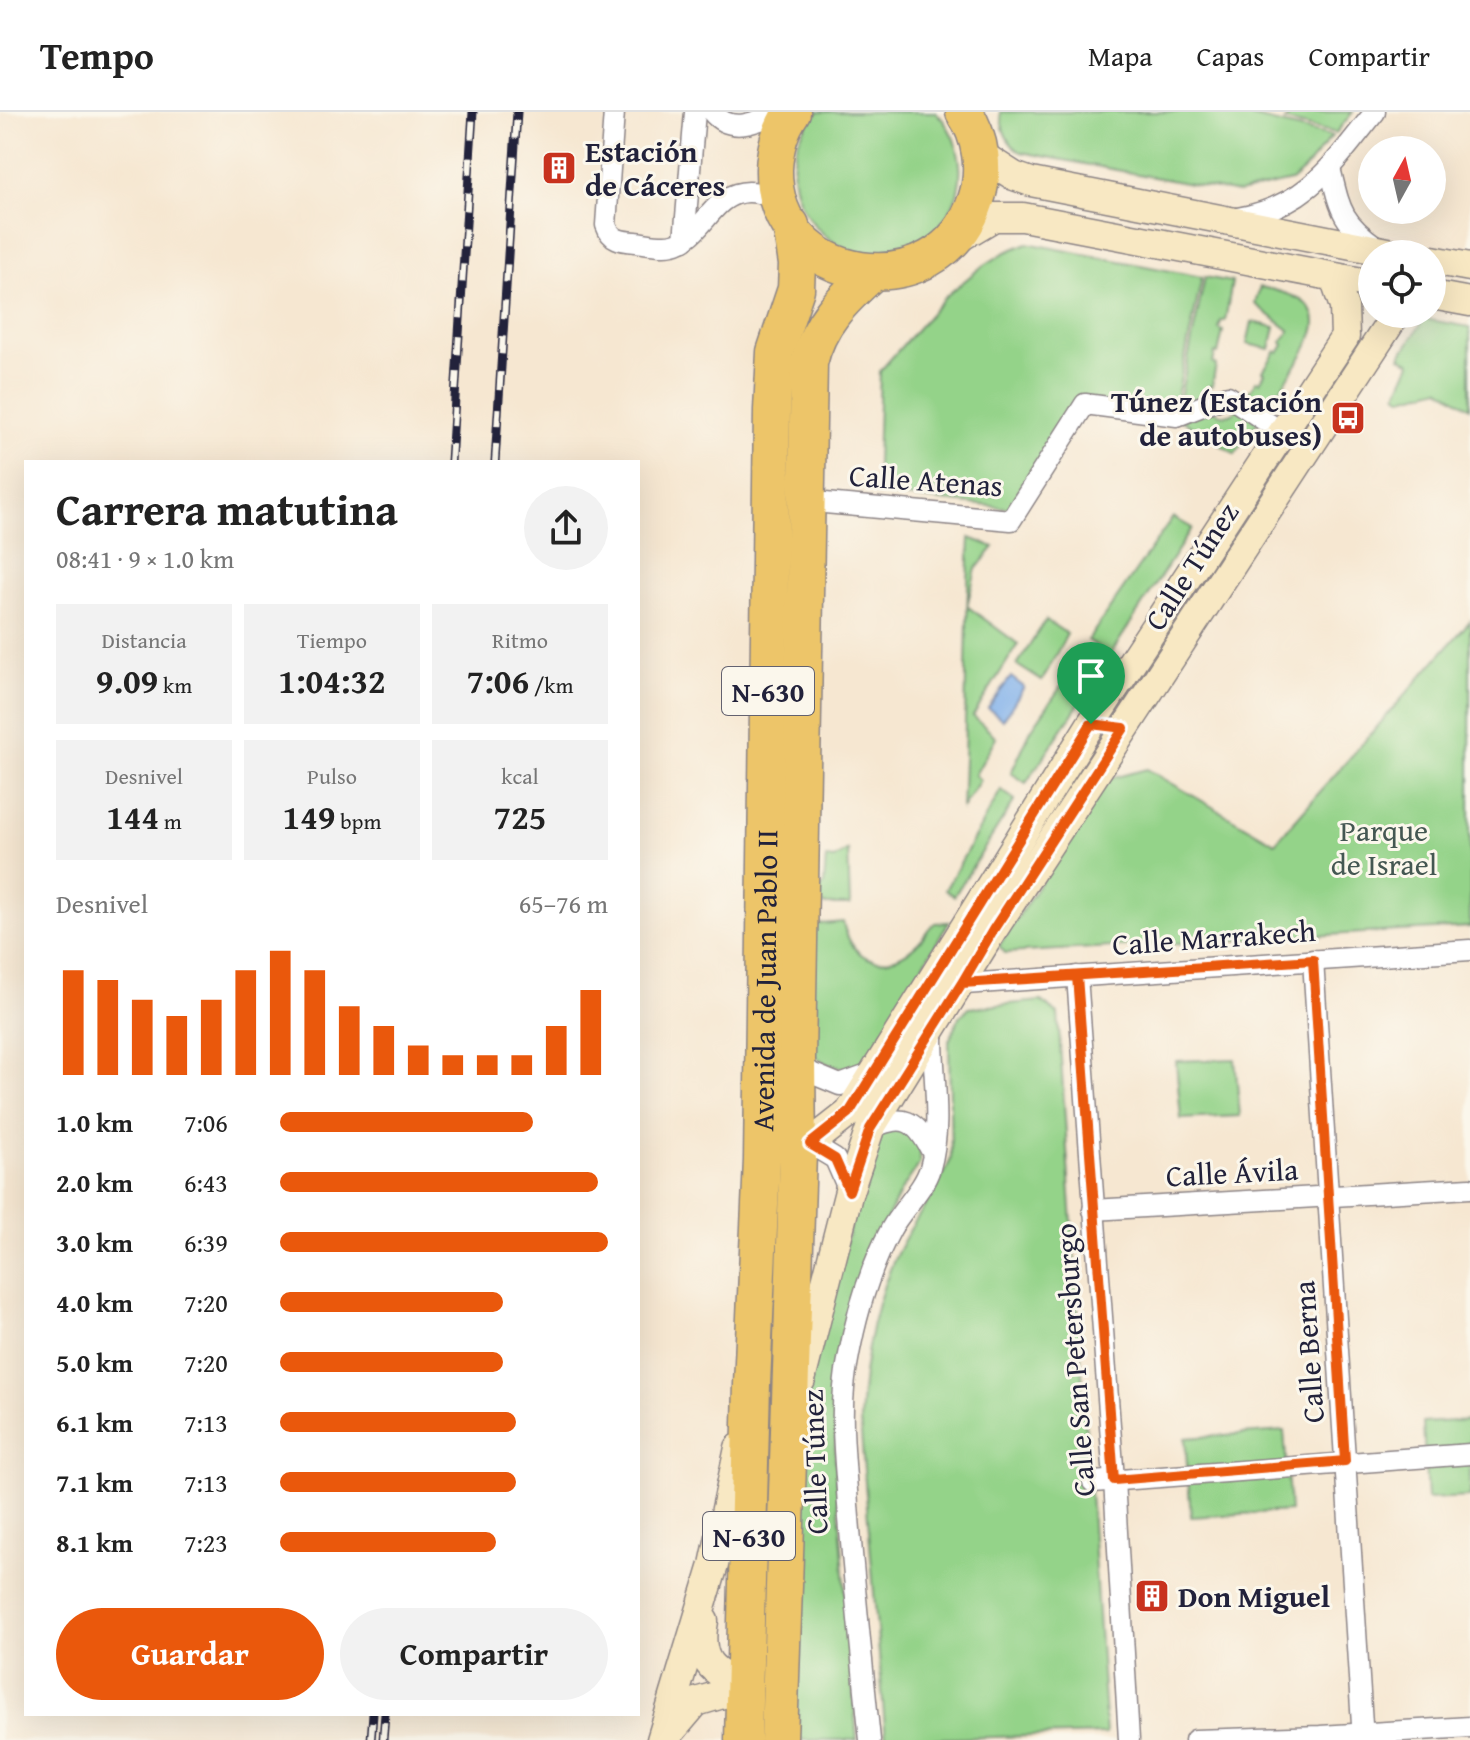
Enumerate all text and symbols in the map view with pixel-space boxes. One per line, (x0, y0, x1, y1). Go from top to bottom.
text: Tempo (40, 27, 154, 83)
text: Mapa (1088, 35, 1153, 76)
text: Capas (1197, 35, 1264, 76)
text: Compartir (1308, 35, 1430, 76)
place label: Estación de Cáceres (585, 129, 725, 207)
north arrow (1358, 136, 1446, 224)
map controls (1358, 136, 1446, 328)
building icon: Estación de Cáceres (540, 149, 578, 187)
button: locate (1358, 240, 1446, 328)
place label: Túnez (Estación de autobuses) (1111, 379, 1322, 457)
bus stop icon: Túnez (Estación de autobuses) (1329, 399, 1367, 437)
street label: Calle Atenas (848, 453, 1004, 507)
text: Carrera matutina (56, 477, 398, 541)
button: share (524, 486, 608, 570)
street label: Calle Túnez (1133, 493, 1249, 639)
text: 08:41 · 9 × 1.0 km (56, 539, 234, 578)
text: Distancia (101, 624, 187, 656)
text: Tiempo (297, 624, 367, 656)
text: Ritmo (492, 624, 548, 656)
pin (1057, 642, 1125, 724)
icon: arrive (1069, 654, 1113, 698)
text: 9.09 (96, 656, 158, 705)
text: 1:04:32 (278, 656, 386, 705)
text: 7:06 (467, 656, 529, 705)
road number: N-630 (722, 667, 814, 715)
text: km (158, 669, 192, 701)
text: /km (529, 669, 573, 701)
text: Desnivel (105, 760, 183, 792)
text: Pulso (307, 760, 357, 792)
text: kcal (501, 760, 539, 792)
text: 144 (106, 792, 159, 841)
text: 149 (283, 792, 335, 841)
text: 725 (494, 792, 546, 841)
text: m (159, 805, 182, 837)
text: bpm (335, 805, 381, 837)
park label: Parque de Israel (1331, 808, 1437, 886)
street label: Avenida de Juan Pablo II (740, 829, 788, 1132)
text: Desnivel (56, 884, 148, 923)
text: 65–76 m (519, 884, 608, 923)
street label: Calle Marrakech (1111, 908, 1317, 966)
text: 1.0 km (56, 1103, 133, 1142)
text: 7:06 (184, 1103, 228, 1142)
street label: Calle Ávila (1165, 1147, 1299, 1197)
text: 2.0 km (56, 1163, 133, 1202)
text: 6:43 (184, 1163, 228, 1202)
street label: Calle San Petersburgo (1043, 1222, 1105, 1498)
text: 3.0 km (56, 1223, 133, 1262)
text: 6:39 (184, 1223, 228, 1262)
street label: Calle Berna (1281, 1279, 1335, 1425)
text: 4.0 km (56, 1283, 133, 1322)
text: 7:20 (184, 1283, 228, 1322)
text: 5.0 km (56, 1343, 133, 1382)
text: 7:20 (184, 1343, 228, 1382)
street label: Calle Túnez (789, 1389, 839, 1535)
text: 6.1 km (56, 1403, 133, 1442)
text: 7:13 (184, 1403, 228, 1442)
text: 7.1 km (56, 1463, 133, 1502)
text: 7:13 (184, 1463, 228, 1502)
road number: N-630 (703, 1512, 795, 1560)
text: 8.1 km (56, 1523, 133, 1562)
text: 7:23 (184, 1523, 228, 1562)
place label: Don Miguel (1178, 1574, 1330, 1618)
building icon: Don Miguel (1133, 1577, 1171, 1615)
button: Guardar (56, 1608, 324, 1700)
button: Compartir (340, 1608, 608, 1700)

